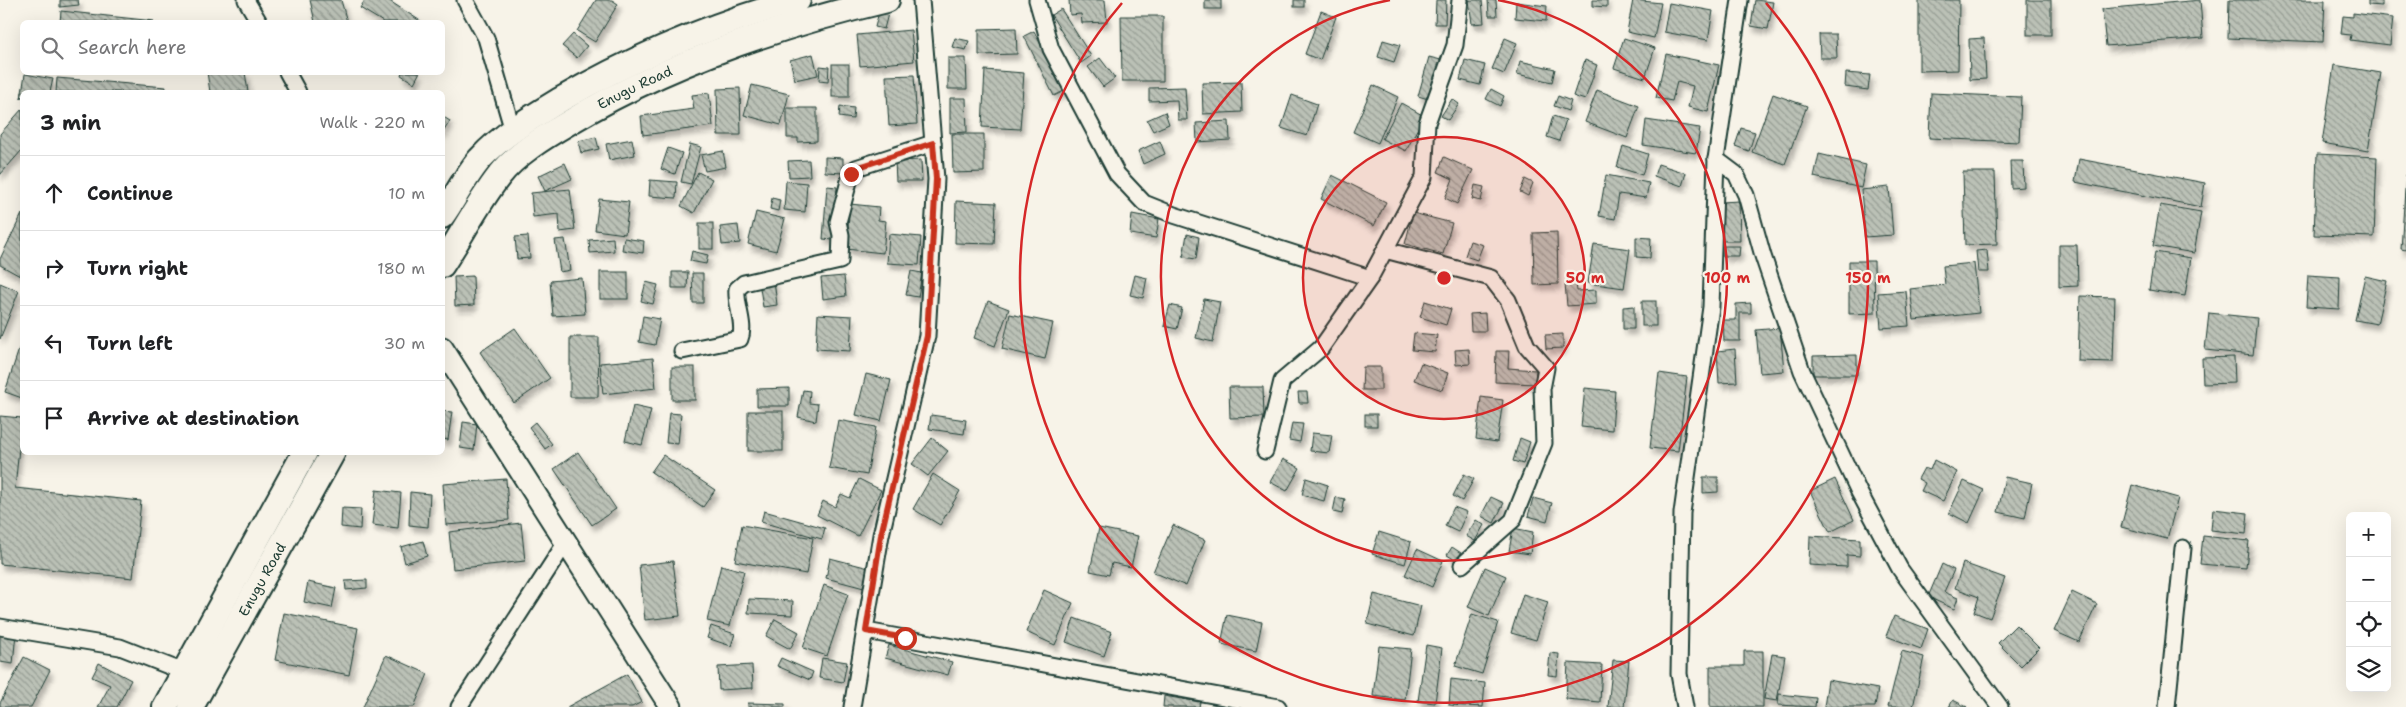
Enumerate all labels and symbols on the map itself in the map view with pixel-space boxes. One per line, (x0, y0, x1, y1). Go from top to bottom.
street label: Enugu Road (594, 61, 675, 113)
route end (840, 163, 863, 186)
text: 50 m (1566, 268, 1605, 288)
text: 100 m (1704, 268, 1750, 288)
text: 150 m (1845, 268, 1891, 288)
centre of rings (1435, 269, 1453, 287)
street label: Enugu Road (234, 539, 290, 619)
route start (894, 627, 917, 650)

